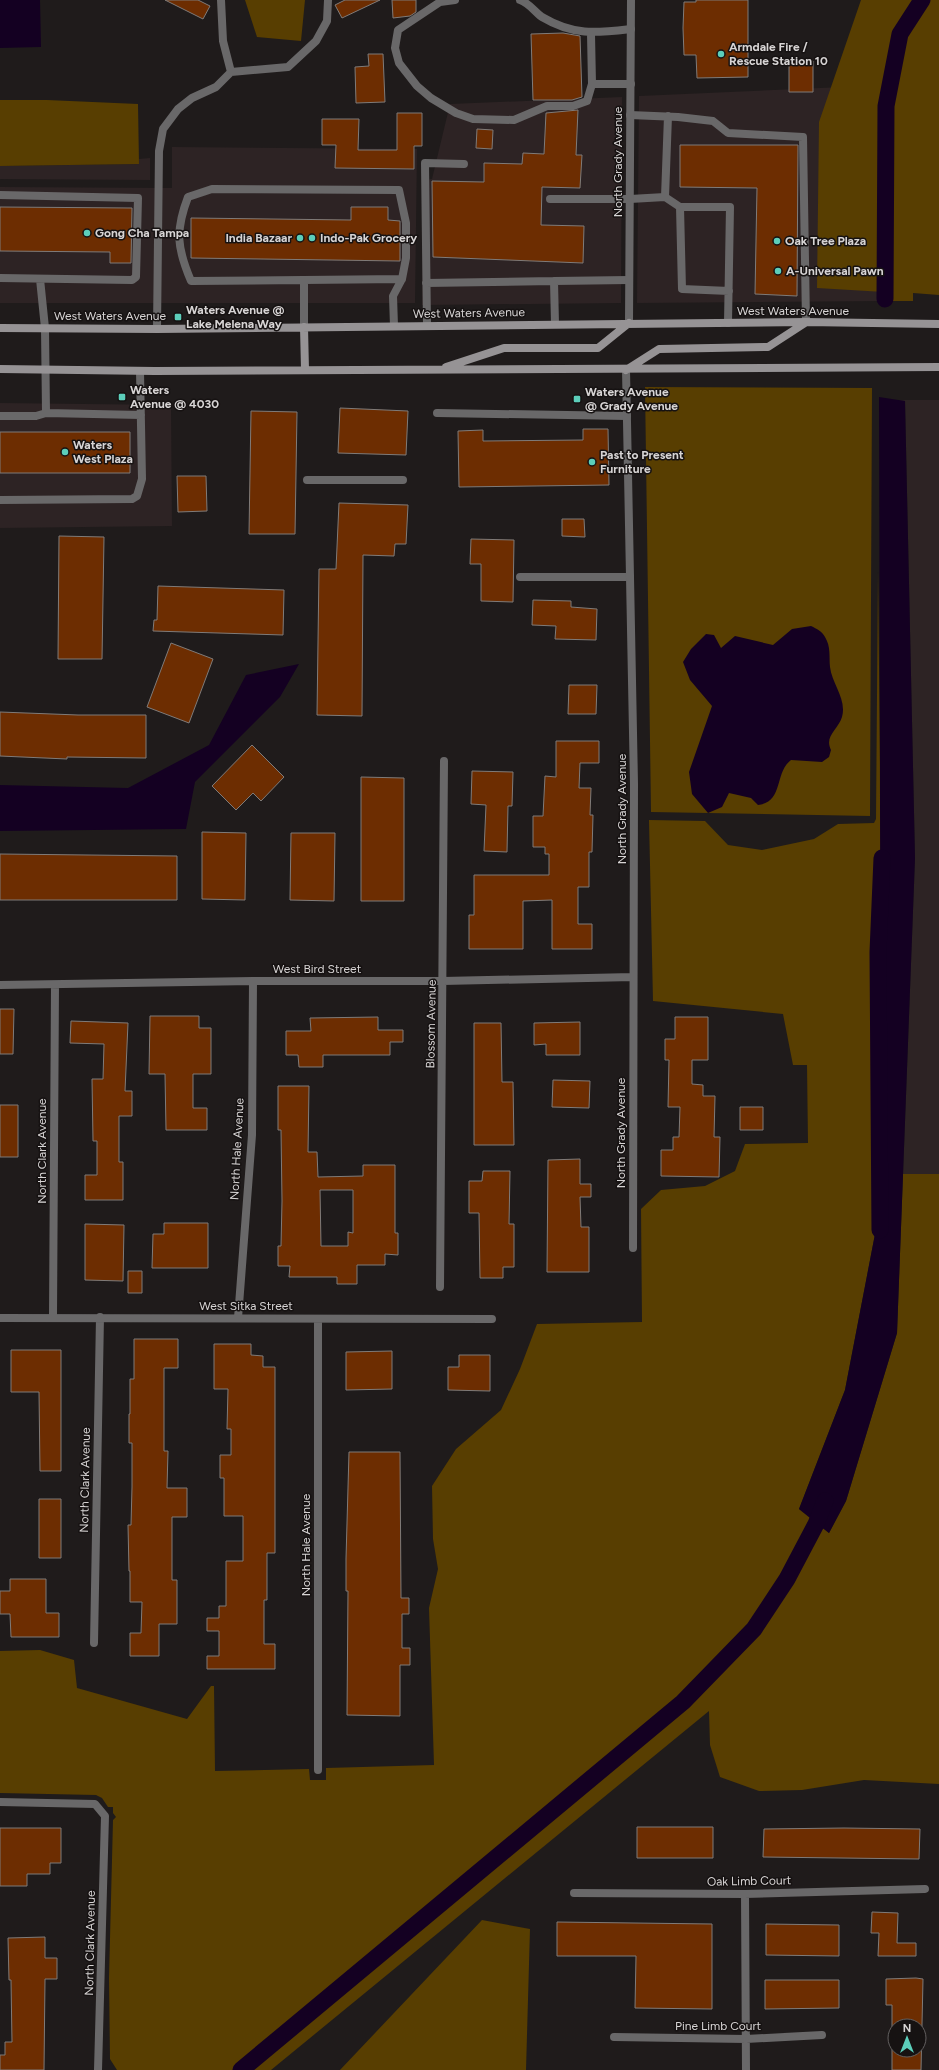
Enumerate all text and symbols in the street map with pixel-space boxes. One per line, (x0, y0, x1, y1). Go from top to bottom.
place label: Armdale Fire / Rescue Station 10 (729, 40, 828, 68)
marker: Armdale Fire / Rescue Station 10 (716, 49, 726, 59)
street label: North Grady Avenue (611, 106, 625, 217)
place label: Gong Cha Tampa (95, 226, 189, 240)
marker: Gong Cha Tampa (82, 228, 92, 238)
place label: India Bazaar (225, 231, 292, 245)
place label: Indo-Pak Grocery (320, 231, 417, 245)
marker: India Bazaar (295, 233, 305, 243)
marker: Indo-Pak Grocery (307, 233, 317, 243)
place label: Oak Tree Plaza (785, 234, 866, 248)
marker: Oak Tree Plaza (772, 236, 782, 246)
place label: A-Universal Pawn (786, 264, 884, 278)
marker: A-Universal Pawn (773, 266, 783, 276)
place label: Waters Avenue @ Lake Melena Way (186, 303, 284, 331)
street label: West Waters Avenue (737, 304, 849, 318)
street label: West Waters Avenue (413, 305, 526, 321)
street label: West Waters Avenue (54, 309, 166, 323)
marker: Waters Avenue @ Lake Melena Way (173, 312, 183, 322)
place label: Waters Avenue @ 4030 (130, 383, 219, 411)
place label: Waters Avenue @ Grady Avenue (585, 385, 678, 413)
marker: Waters Avenue @ 4030 (117, 392, 127, 402)
marker: Waters Avenue @ Grady Avenue (572, 394, 582, 404)
place label: Waters West Plaza (73, 438, 133, 466)
marker: Waters West Plaza (60, 447, 70, 457)
place label: Past to Present Furniture (600, 448, 684, 476)
marker: Past to Present Furniture (587, 457, 597, 467)
street label: North Grady Avenue (615, 753, 629, 864)
street label: West Bird Street (273, 962, 362, 976)
street label: Blossom Avenue (423, 979, 439, 1069)
street label: North Grady Avenue (614, 1077, 628, 1188)
street label: North Hale Avenue (227, 1097, 247, 1200)
street label: North Clark Avenue (35, 1098, 49, 1204)
street label: West Sitka Street (199, 1299, 293, 1313)
street label: North Clark Avenue (77, 1427, 93, 1533)
street label: North Hale Avenue (299, 1493, 313, 1596)
street label: Oak Limb Court (707, 1873, 792, 1889)
street label: North Clark Avenue (82, 1890, 98, 1996)
north arrow (887, 2018, 927, 2058)
street label: Pine Limb Court (675, 2019, 762, 2033)
text: N (903, 2022, 911, 2035)

